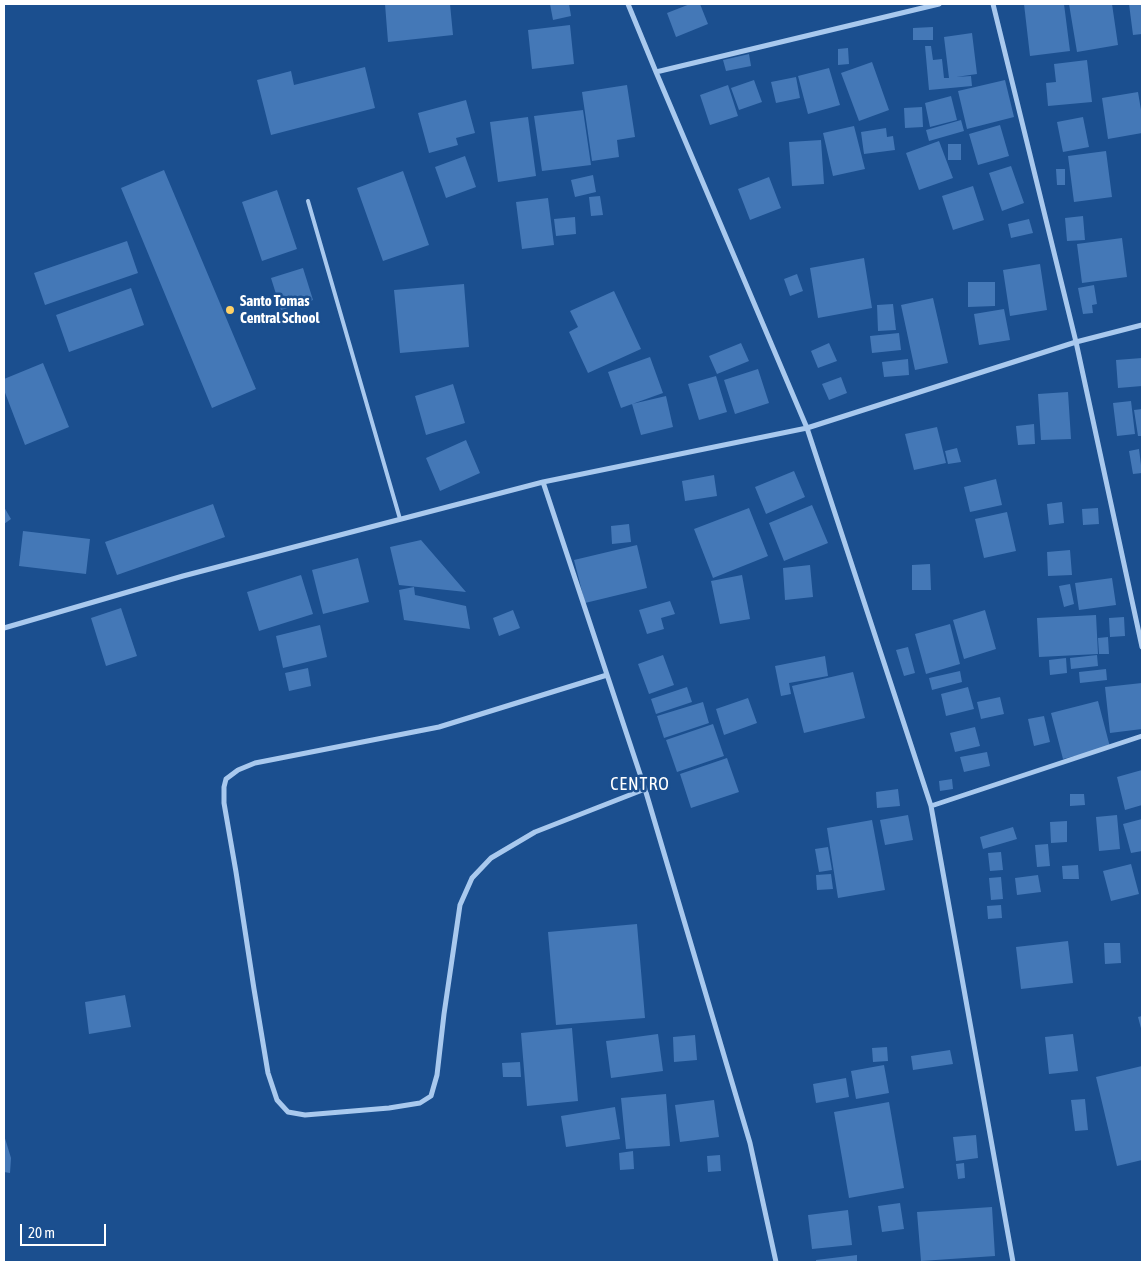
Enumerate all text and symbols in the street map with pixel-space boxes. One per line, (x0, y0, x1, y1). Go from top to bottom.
place label: Santo Tomas Central School (240, 292, 319, 327)
marker: Santo Tomas Central School (224, 304, 236, 316)
district label: CENTRO (609, 773, 671, 795)
scale bar (22, 1214, 109, 1246)
text: 20 m (28, 1224, 55, 1241)

